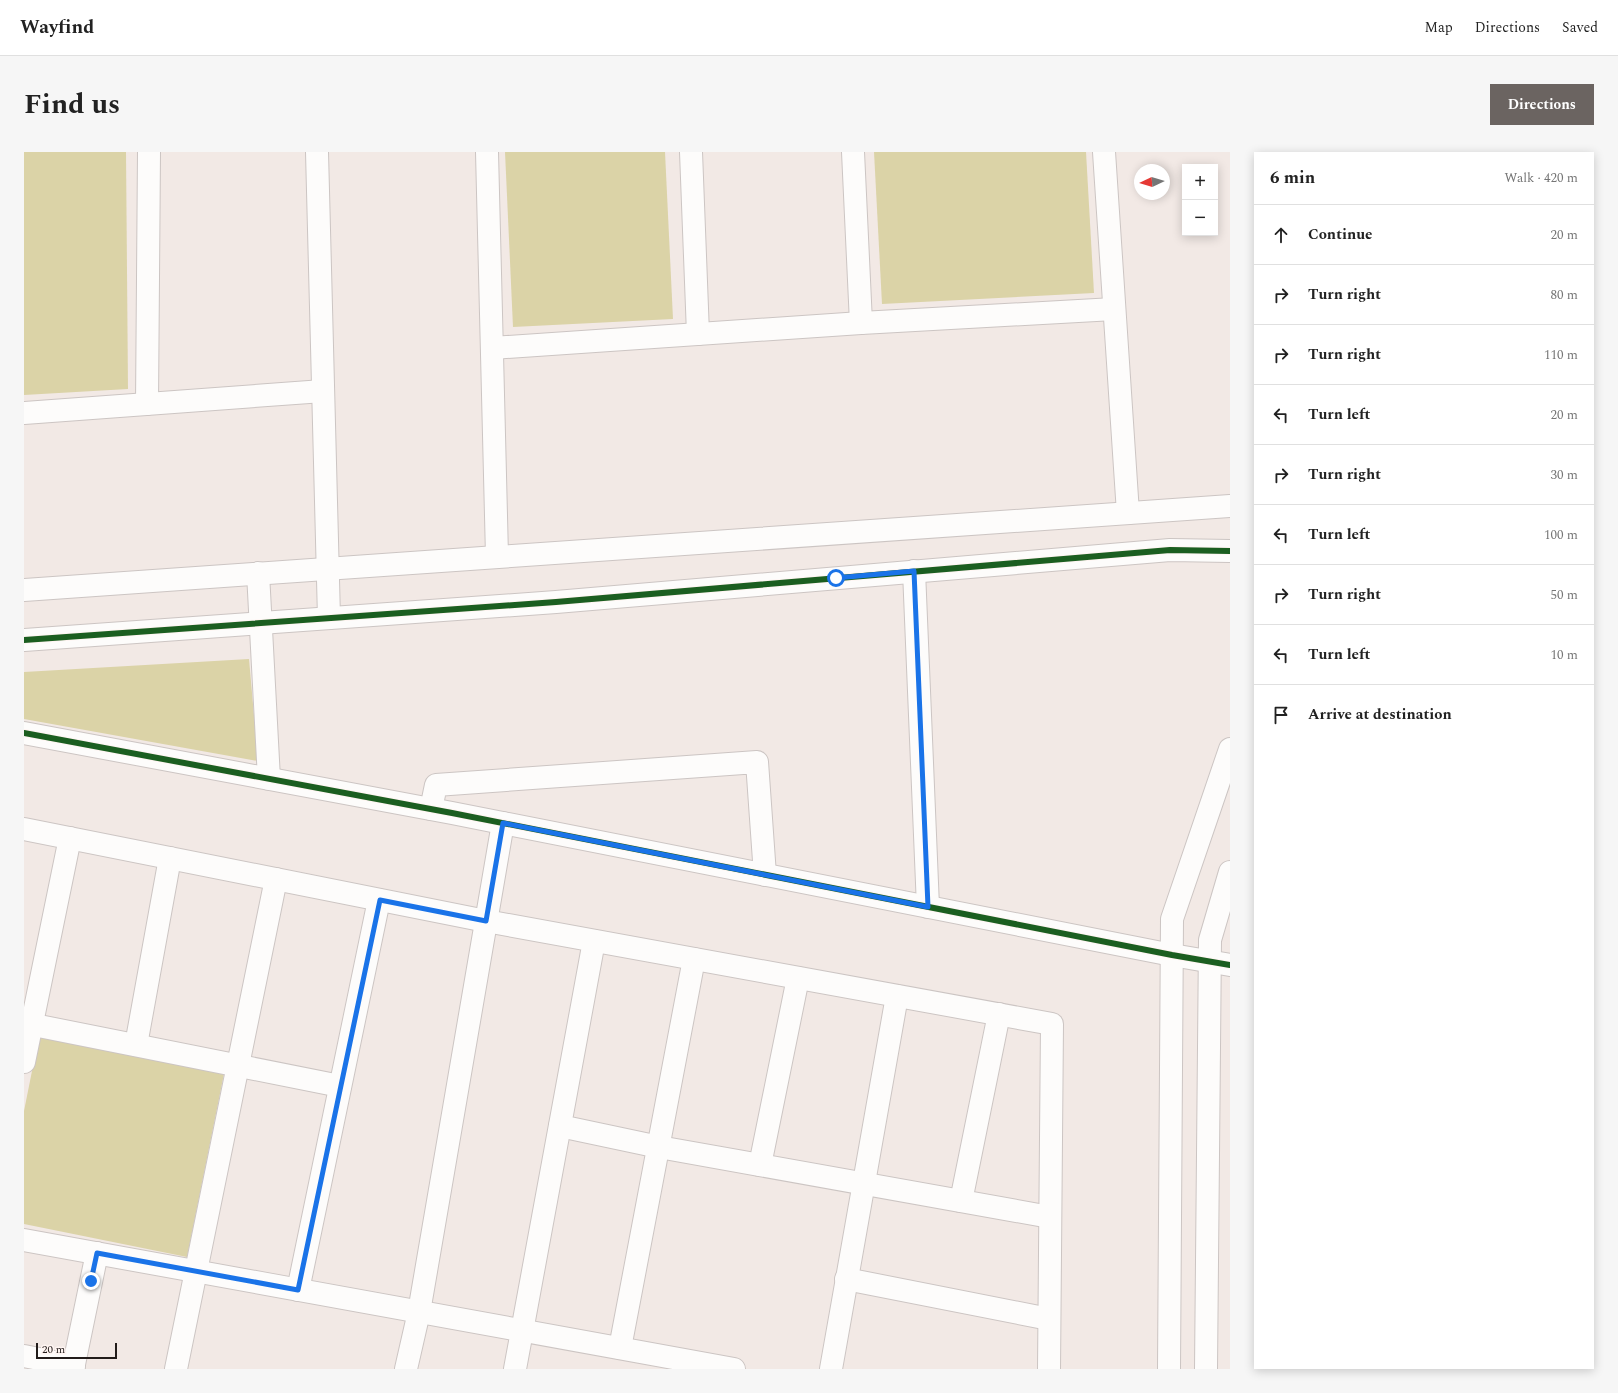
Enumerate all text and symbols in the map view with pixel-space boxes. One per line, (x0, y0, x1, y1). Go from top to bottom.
text: Wayfind (20, 13, 94, 42)
text: Map (1425, 17, 1453, 38)
text: Directions (1475, 17, 1540, 38)
text: Saved (1562, 17, 1598, 38)
text: Find us (24, 83, 120, 126)
button: Directions (1490, 84, 1594, 125)
north arrow (1134, 164, 1170, 200)
map controls (1182, 164, 1218, 236)
button: + (1182, 164, 1218, 200)
text: 6 min (1270, 165, 1315, 191)
text: Walk · 420 m (1504, 168, 1578, 188)
button: − (1182, 200, 1218, 236)
text: Continue (1308, 223, 1373, 246)
icon: ahead (1270, 224, 1292, 246)
text: 20 m (1551, 225, 1578, 245)
text: Turn right (1308, 283, 1381, 306)
icon: right (1270, 284, 1292, 306)
text: 80 m (1551, 285, 1578, 305)
text: Turn right (1308, 343, 1381, 366)
icon: right (1270, 344, 1292, 366)
text: 110 m (1544, 345, 1578, 365)
text: Turn left (1308, 403, 1370, 426)
icon: left (1270, 404, 1292, 426)
text: 20 m (1551, 405, 1578, 425)
text: Turn right (1308, 463, 1381, 486)
icon: right (1270, 464, 1292, 486)
text: 30 m (1551, 465, 1578, 485)
text: Turn left (1308, 523, 1370, 546)
icon: left (1270, 524, 1292, 546)
text: 100 m (1544, 525, 1578, 545)
route start (827, 569, 845, 587)
text: Turn right (1308, 583, 1381, 606)
icon: right (1270, 584, 1292, 606)
text: 50 m (1551, 585, 1578, 605)
text: Turn left (1308, 643, 1370, 666)
icon: left (1270, 644, 1292, 666)
text: 10 m (1551, 645, 1578, 665)
text: Arrive at destination (1308, 703, 1452, 726)
icon: arrive (1270, 704, 1292, 726)
route end (82, 1272, 100, 1290)
scale bar (36, 1341, 117, 1360)
text: 20 m (42, 1341, 65, 1358)

